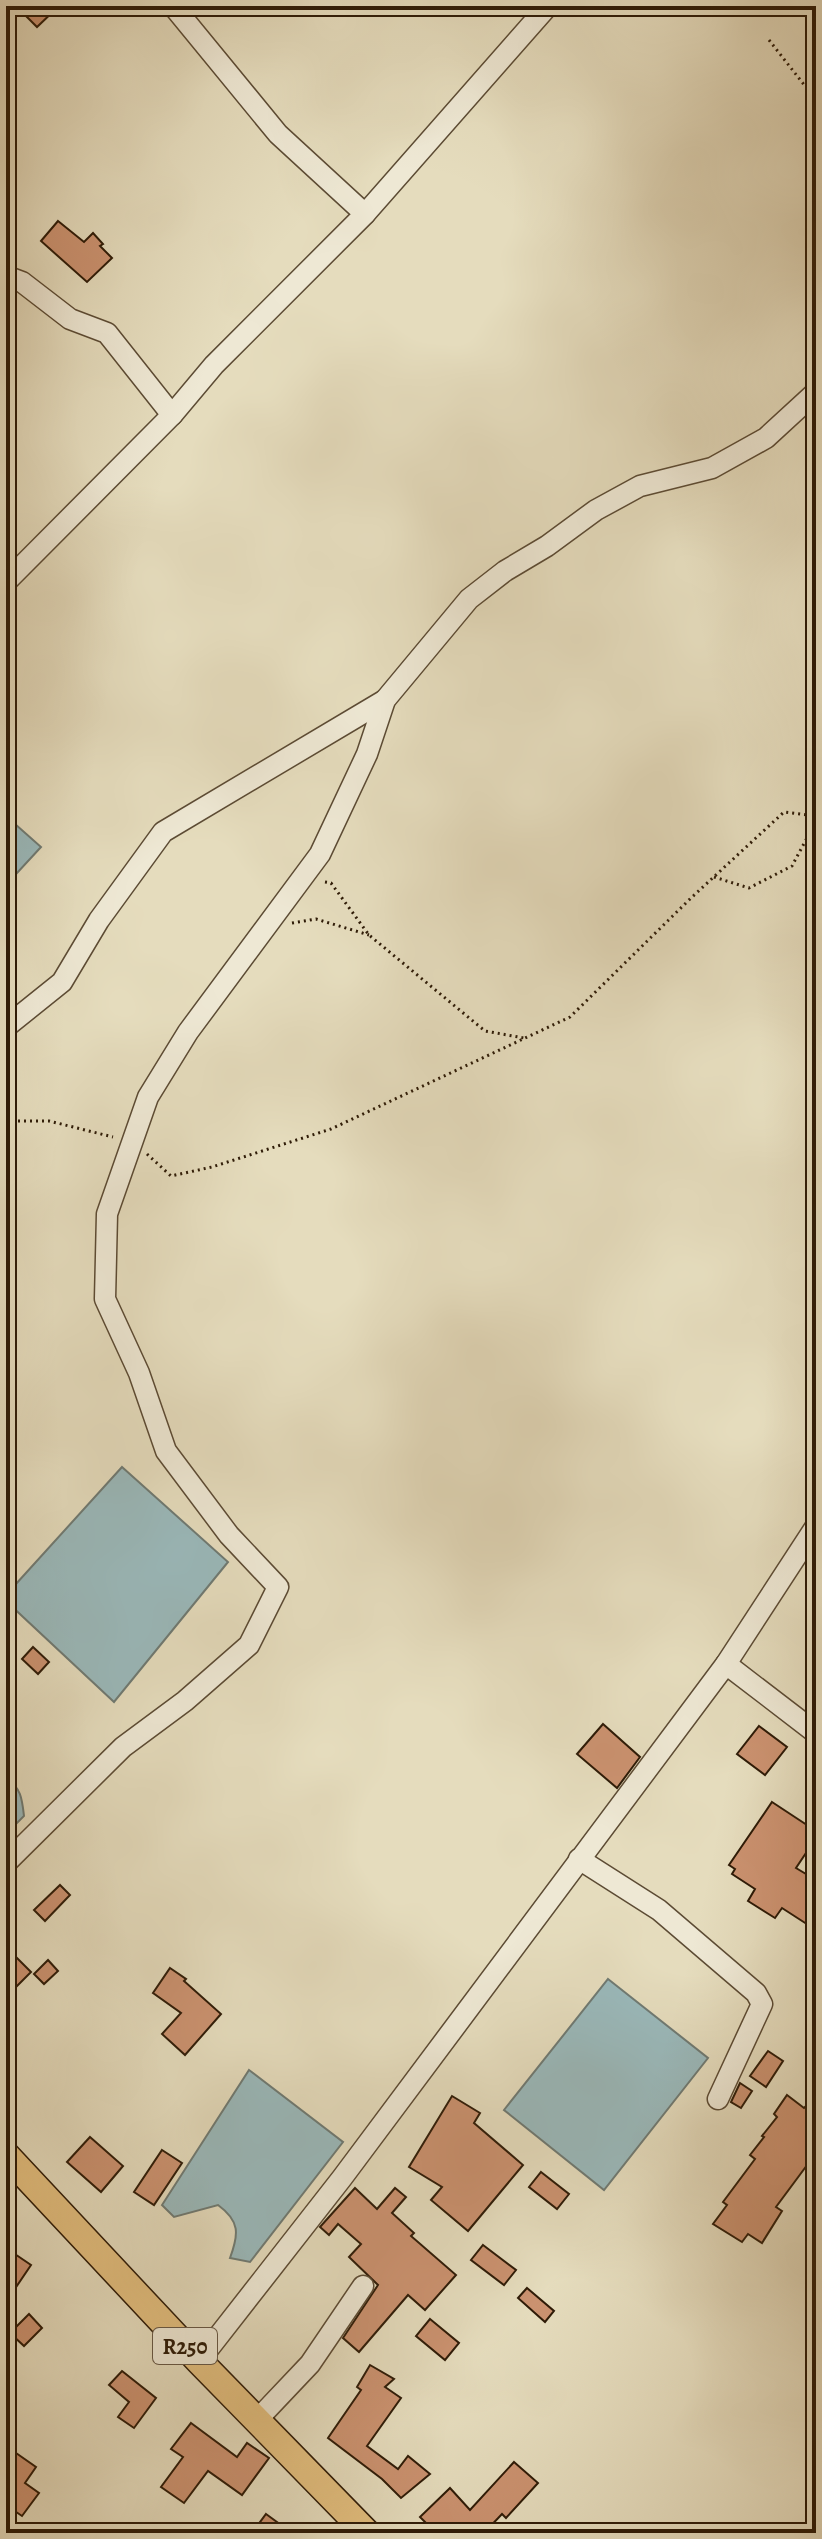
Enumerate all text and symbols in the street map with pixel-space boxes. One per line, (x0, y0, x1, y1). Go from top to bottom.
road number: R250 (153, 2328, 217, 2364)

